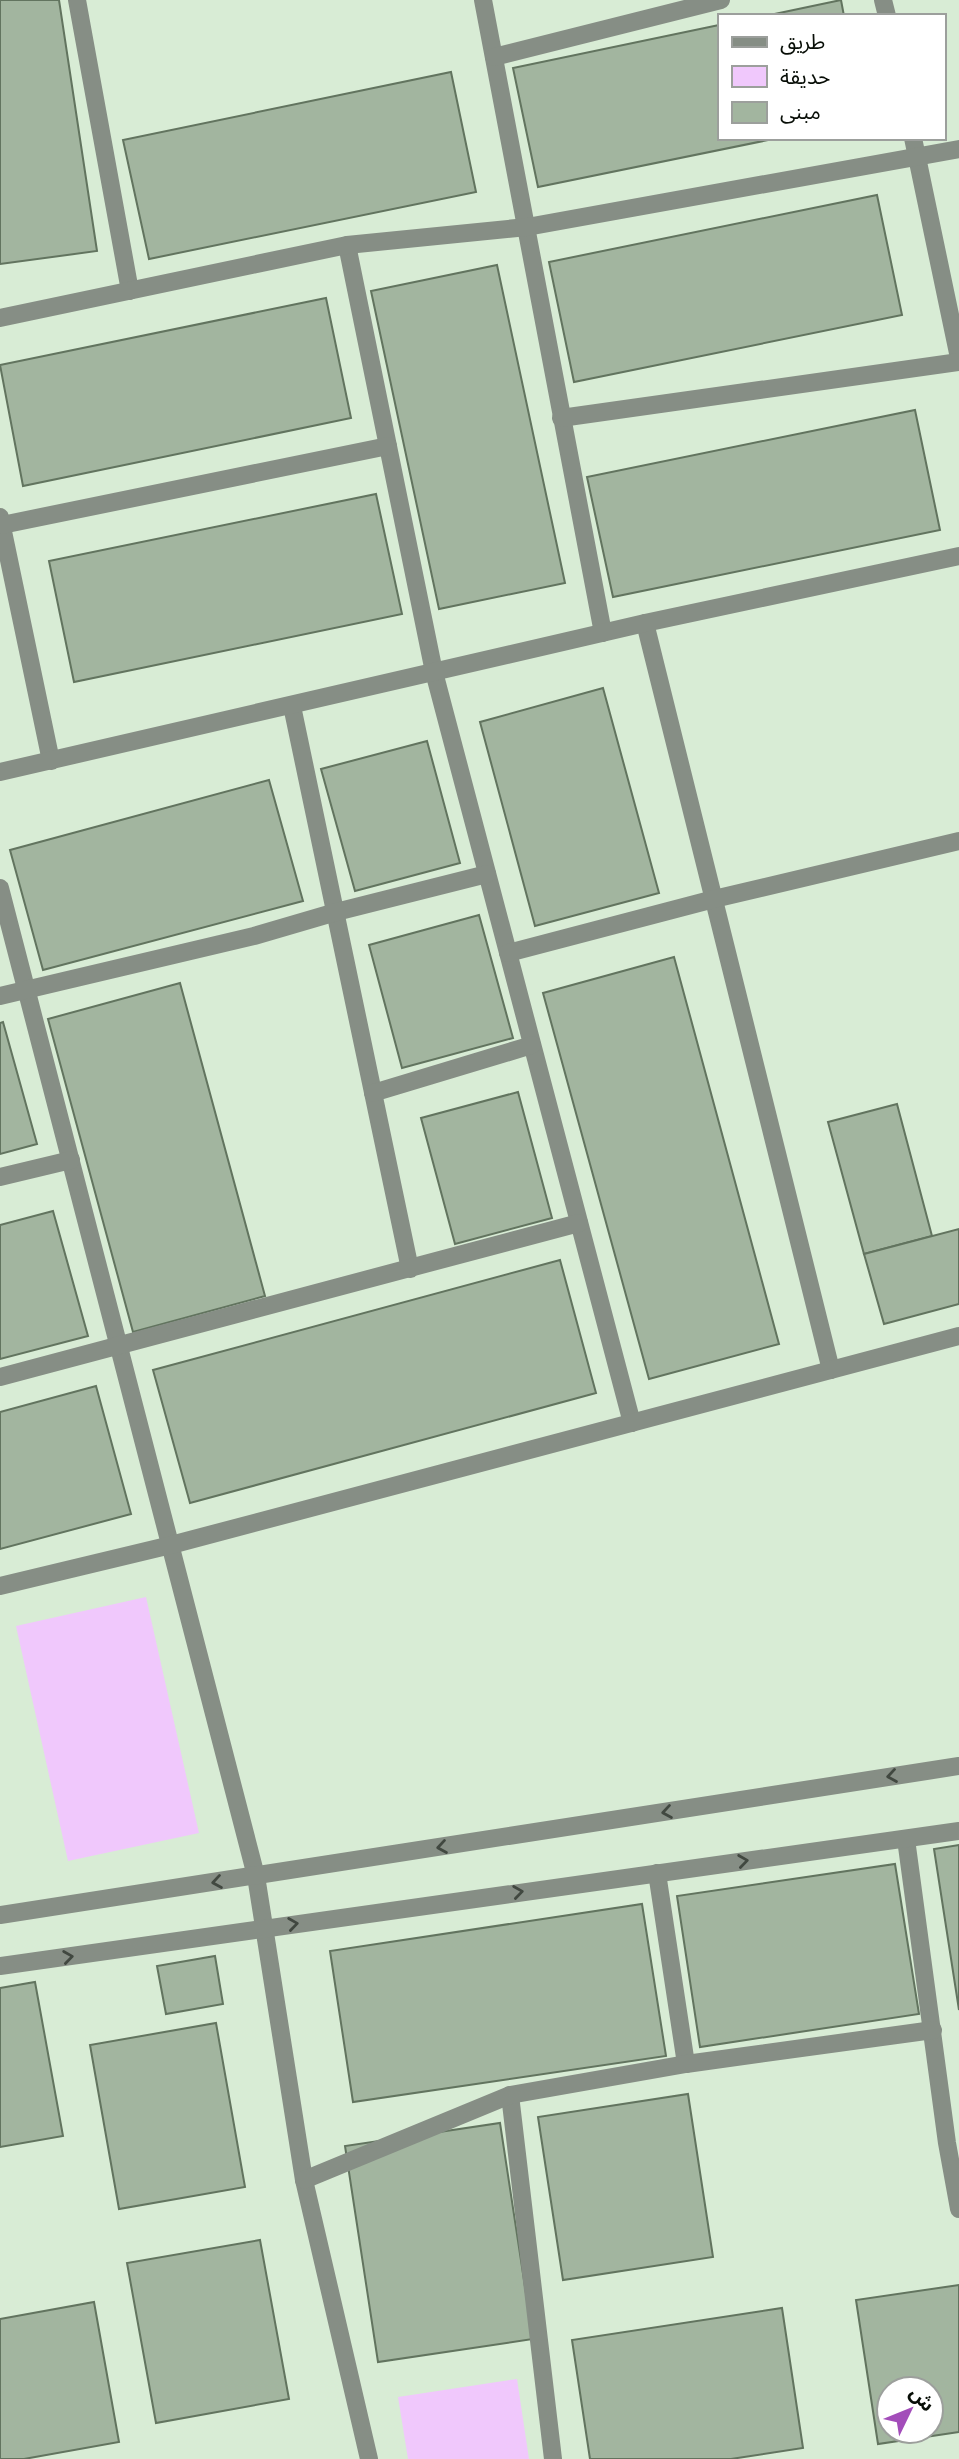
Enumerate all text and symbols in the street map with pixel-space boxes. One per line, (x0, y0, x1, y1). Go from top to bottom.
legend (718, 14, 945, 140)
text: طريق (780, 28, 825, 55)
text: حديقة (780, 63, 830, 89)
text: مبنى (780, 98, 821, 124)
one-way arrow (886, 1768, 897, 1783)
one-way arrow (661, 1804, 673, 1819)
one-way arrow (436, 1839, 448, 1854)
one-way arrow (737, 1854, 749, 1869)
one-way arrow (211, 1874, 223, 1889)
one-way arrow (512, 1885, 524, 1900)
one-way arrow (287, 1917, 299, 1932)
one-way arrow (62, 1949, 73, 1964)
north arrow (875, 2375, 945, 2445)
text: ش (906, 2381, 940, 2415)

